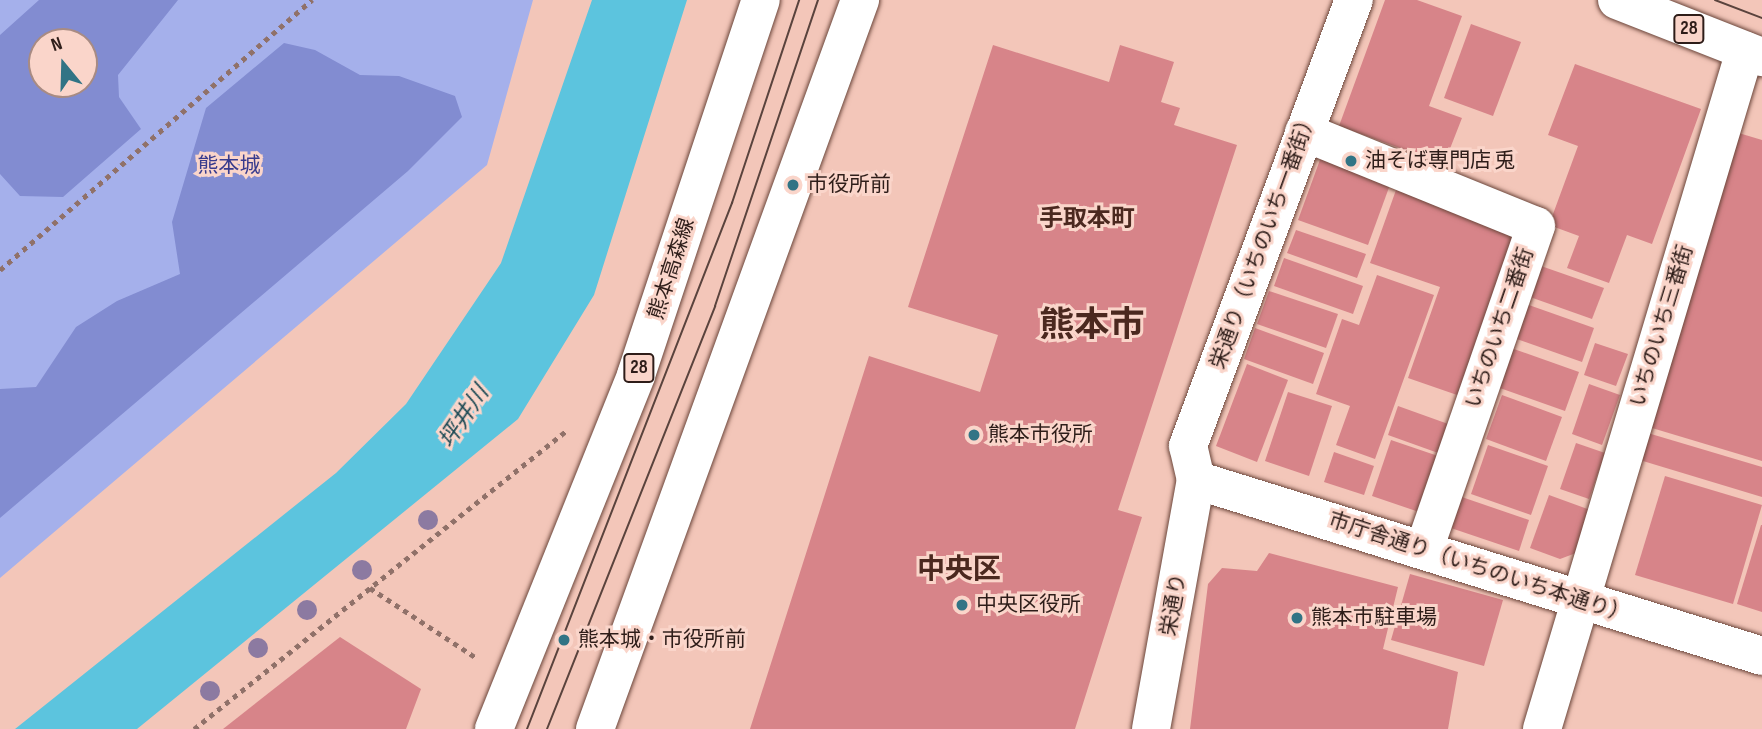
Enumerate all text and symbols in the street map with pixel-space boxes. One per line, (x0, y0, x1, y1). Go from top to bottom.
road number: 28 (1673, 14, 1705, 44)
north arrow (28, 28, 98, 98)
text: N (48, 32, 65, 57)
street label: 栄通り（いちのいち一番街） (1205, 107, 1323, 373)
place label: 油そば専門店 兎 (1365, 148, 1515, 174)
park label: 熊本城 (198, 153, 260, 179)
marker: 油そば専門店 兎 (1343, 153, 1359, 169)
place label: 市役所前 (807, 172, 891, 198)
marker: 市役所前 (785, 177, 801, 193)
district label: 手取本町 (1039, 205, 1135, 233)
street label: 熊本高森線 (644, 215, 700, 323)
street label: いちのいち三番街 (1625, 242, 1699, 410)
street label: いちのいち二番街 (1461, 244, 1539, 412)
district label: 熊本市 (1040, 305, 1144, 347)
road number: 28 (623, 352, 655, 384)
water label: 坪井川 (433, 381, 495, 453)
place label: 熊本市役所 (988, 422, 1093, 448)
marker: 熊本市役所 (966, 427, 982, 443)
street label: 市庁舎通り（いちのいち本通り） (1325, 507, 1633, 629)
district label: 中央区 (917, 553, 1001, 587)
street label: 栄通り (1156, 572, 1192, 638)
place label: 中央区役所 (976, 592, 1081, 618)
marker: 中央区役所 (954, 597, 970, 613)
place label: 熊本市駐車場 (1311, 605, 1437, 631)
marker: 熊本市駐車場 (1289, 610, 1305, 626)
place label: 熊本城・市役所前 (578, 627, 746, 653)
marker: 熊本城・市役所前 (556, 632, 572, 648)

